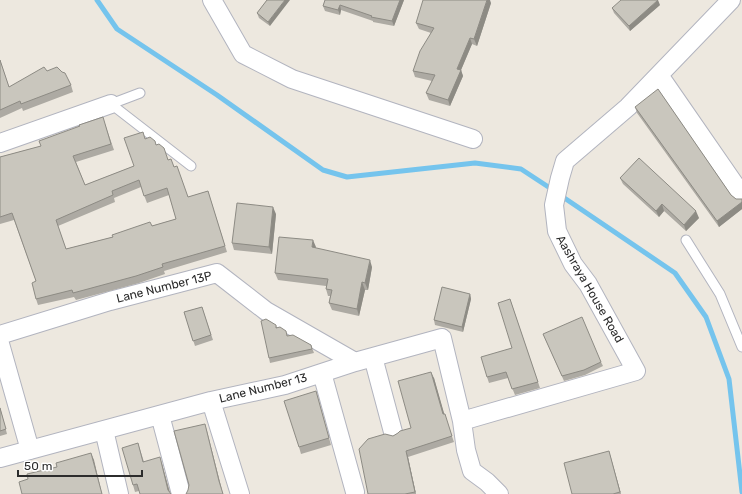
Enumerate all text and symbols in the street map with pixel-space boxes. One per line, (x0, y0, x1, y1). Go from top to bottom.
street label: Aashraya House Road (553, 233, 627, 345)
street label: Lane Number 13P (115, 268, 213, 306)
street label: Lane Number 13 (218, 370, 308, 406)
scale bar (18, 452, 142, 478)
text: 50 m (24, 459, 52, 473)

